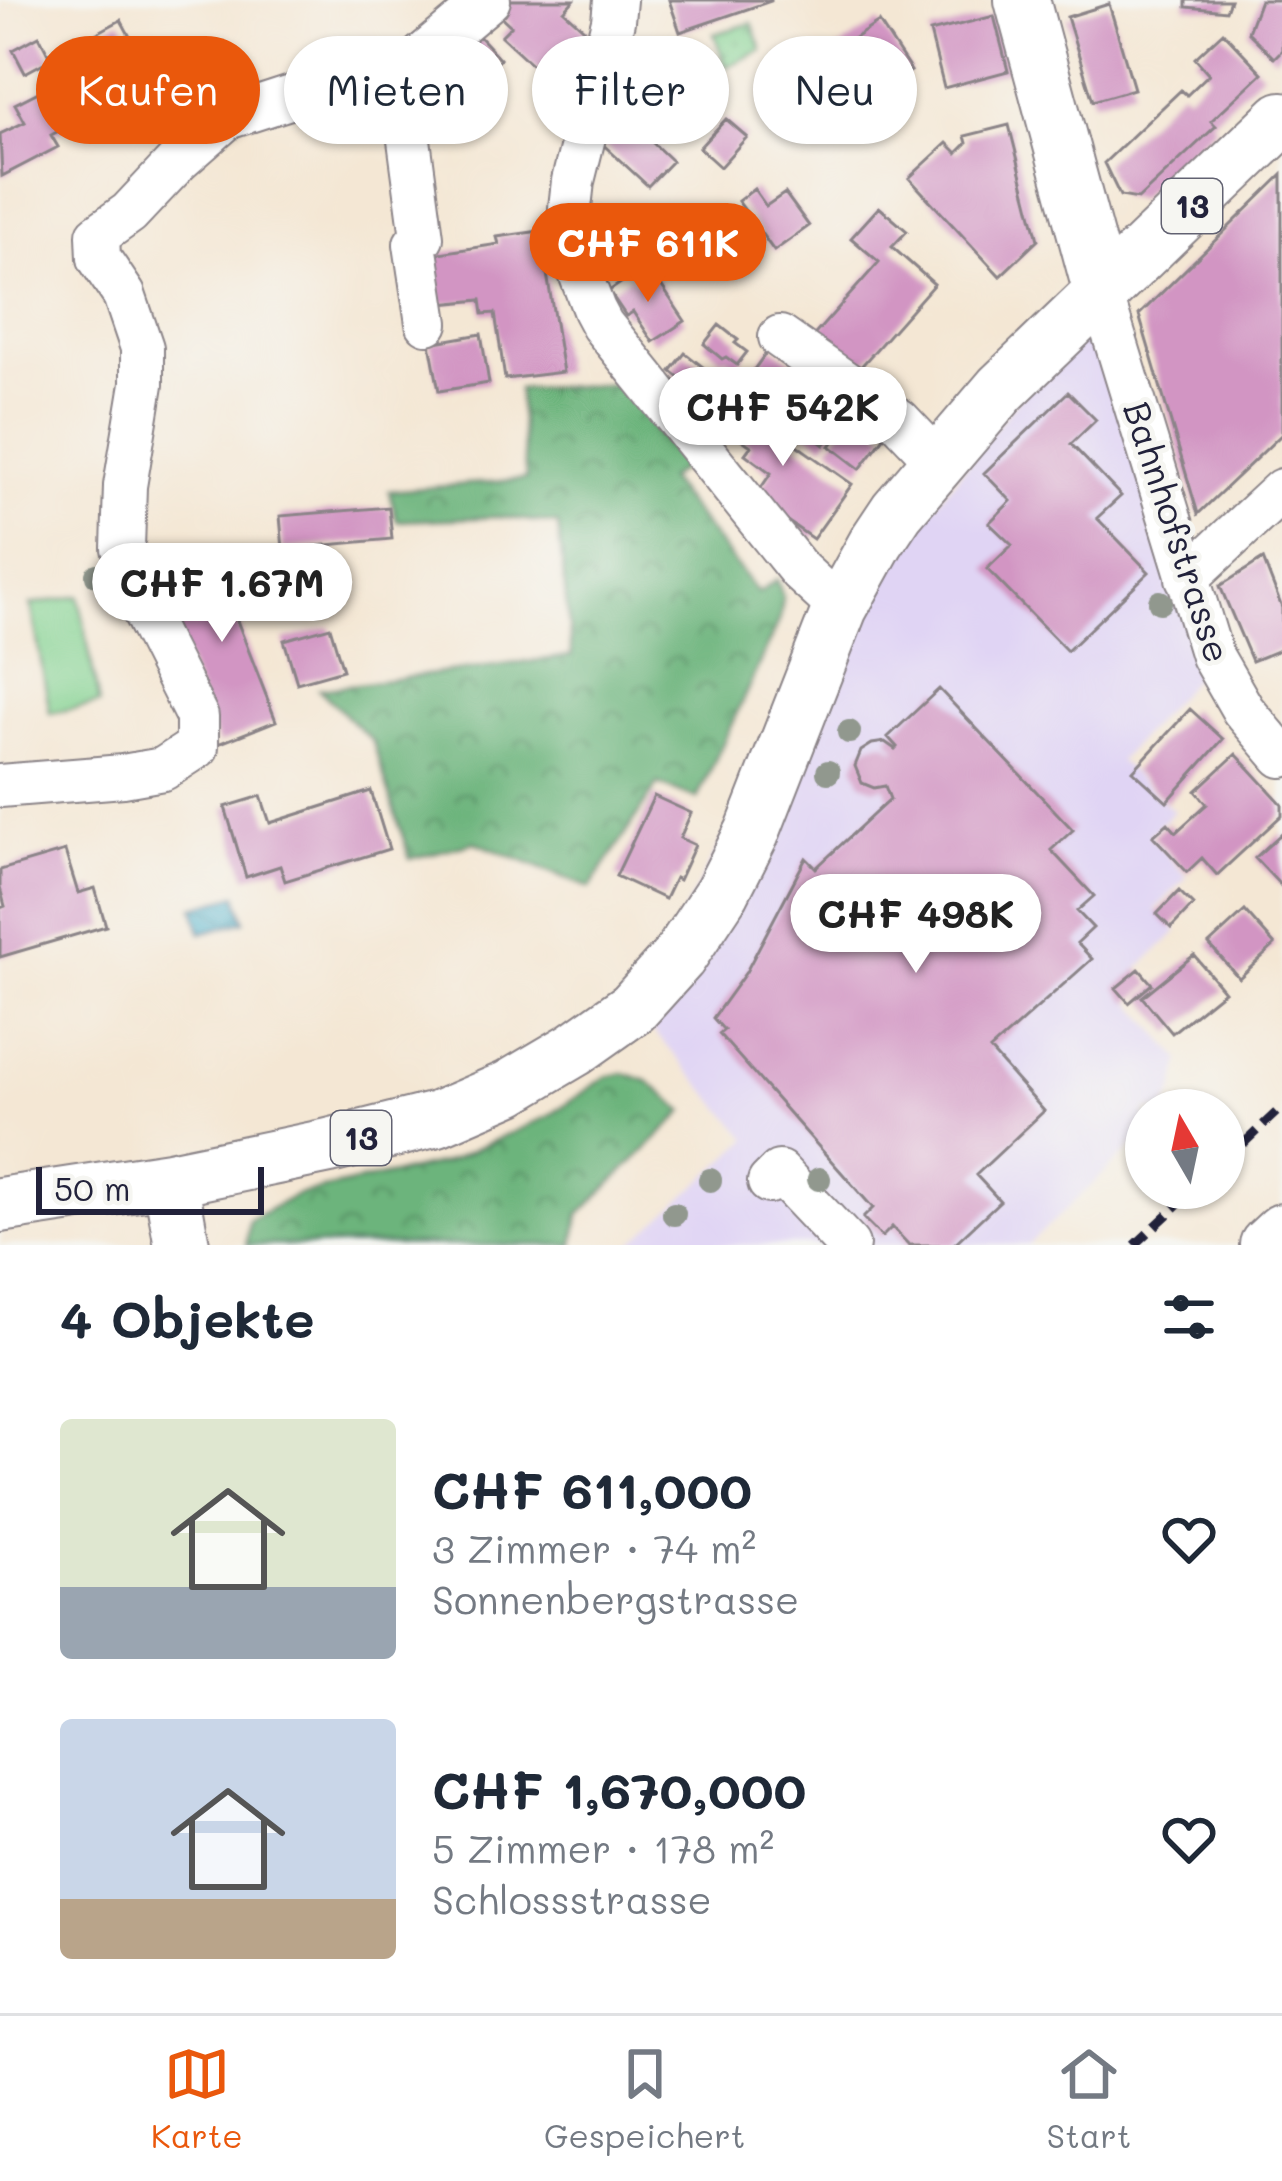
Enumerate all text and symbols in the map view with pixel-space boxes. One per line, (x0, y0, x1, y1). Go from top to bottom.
chip: Kaufen (36, 36, 260, 144)
chip: Mieten (284, 36, 508, 144)
chip: Filter (532, 36, 729, 144)
chip: Neu (753, 36, 917, 144)
road number: 13 (1162, 179, 1222, 233)
pin: CHF 611K (524, 203, 772, 305)
text: CHF 611K (556, 216, 740, 267)
pin: CHF 542K (659, 367, 907, 469)
text: CHF 542K (686, 380, 880, 431)
street label: Bahnhofstrasse (1114, 395, 1243, 668)
pin: CHF 1.67M (85, 543, 359, 645)
text: CHF 1.67M (119, 556, 325, 607)
pin: CHF 498K (792, 874, 1040, 976)
text: CHF 498K (817, 887, 1015, 938)
north arrow (1125, 1089, 1245, 1209)
map controls (1125, 1089, 1245, 1209)
road number: 13 (331, 1111, 391, 1165)
scale bar (36, 1161, 264, 1214)
text: 50 m (54, 1166, 130, 1209)
text: 4 Objekte (60, 1284, 315, 1351)
icon: filters (1156, 1284, 1222, 1350)
text: CHF 611,000 (432, 1455, 752, 1522)
icon: home (156, 1467, 300, 1611)
icon: heart (1156, 1506, 1222, 1572)
text: 3 Zimmer · 74 m² (432, 1522, 756, 1573)
text: Sonnenbergstrasse (432, 1573, 799, 1624)
text: CHF 1,670,000 (432, 1755, 806, 1822)
icon: home (156, 1767, 300, 1911)
icon: heart (1156, 1806, 1222, 1872)
text: 5 Zimmer · 178 m² (432, 1822, 774, 1873)
text: Schlossstrasse (432, 1873, 712, 1924)
tab: Karte (151, 2041, 243, 2156)
tab: Gespeichert (544, 2041, 745, 2156)
tab: Start (1047, 2041, 1131, 2156)

